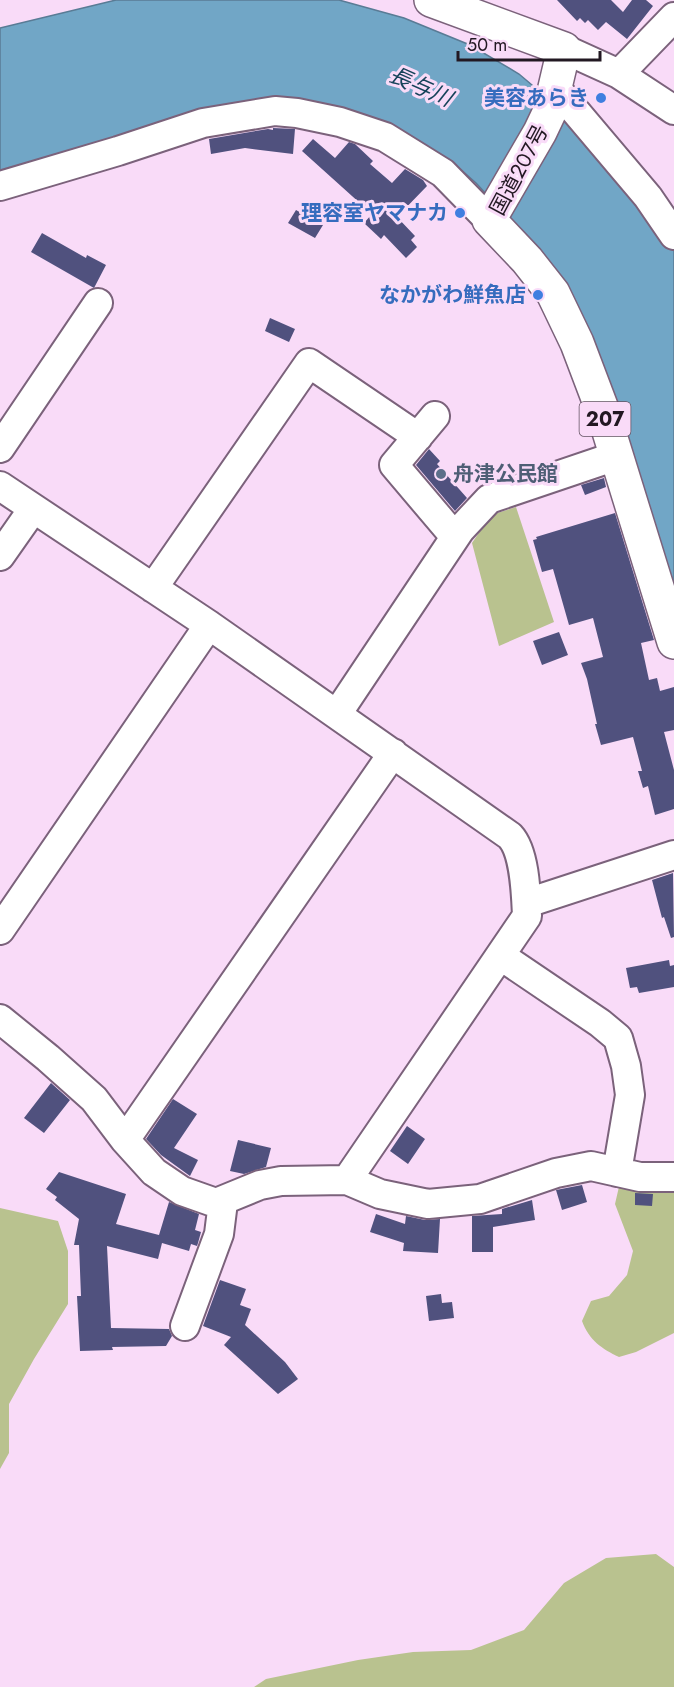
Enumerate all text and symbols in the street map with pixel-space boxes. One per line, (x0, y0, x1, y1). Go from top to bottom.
scale bar (458, 24, 600, 62)
text: 50 m (467, 32, 507, 58)
water label: 長与川 (384, 58, 459, 115)
place label: 美容あらき (484, 83, 589, 113)
marker: 美容あらき (594, 91, 608, 105)
street label: 国道207号 (483, 119, 555, 221)
place label: 理容室ヤマナカ (301, 198, 448, 228)
marker: 理容室ヤマナカ (453, 206, 467, 220)
place label: なかがわ鮮魚店 (379, 280, 526, 310)
marker: なかがわ鮮魚店 (531, 288, 545, 302)
road number: 207 (580, 402, 630, 436)
place label: 舟津公民館 (453, 459, 558, 489)
marker: 舟津公民館 (434, 467, 448, 481)

